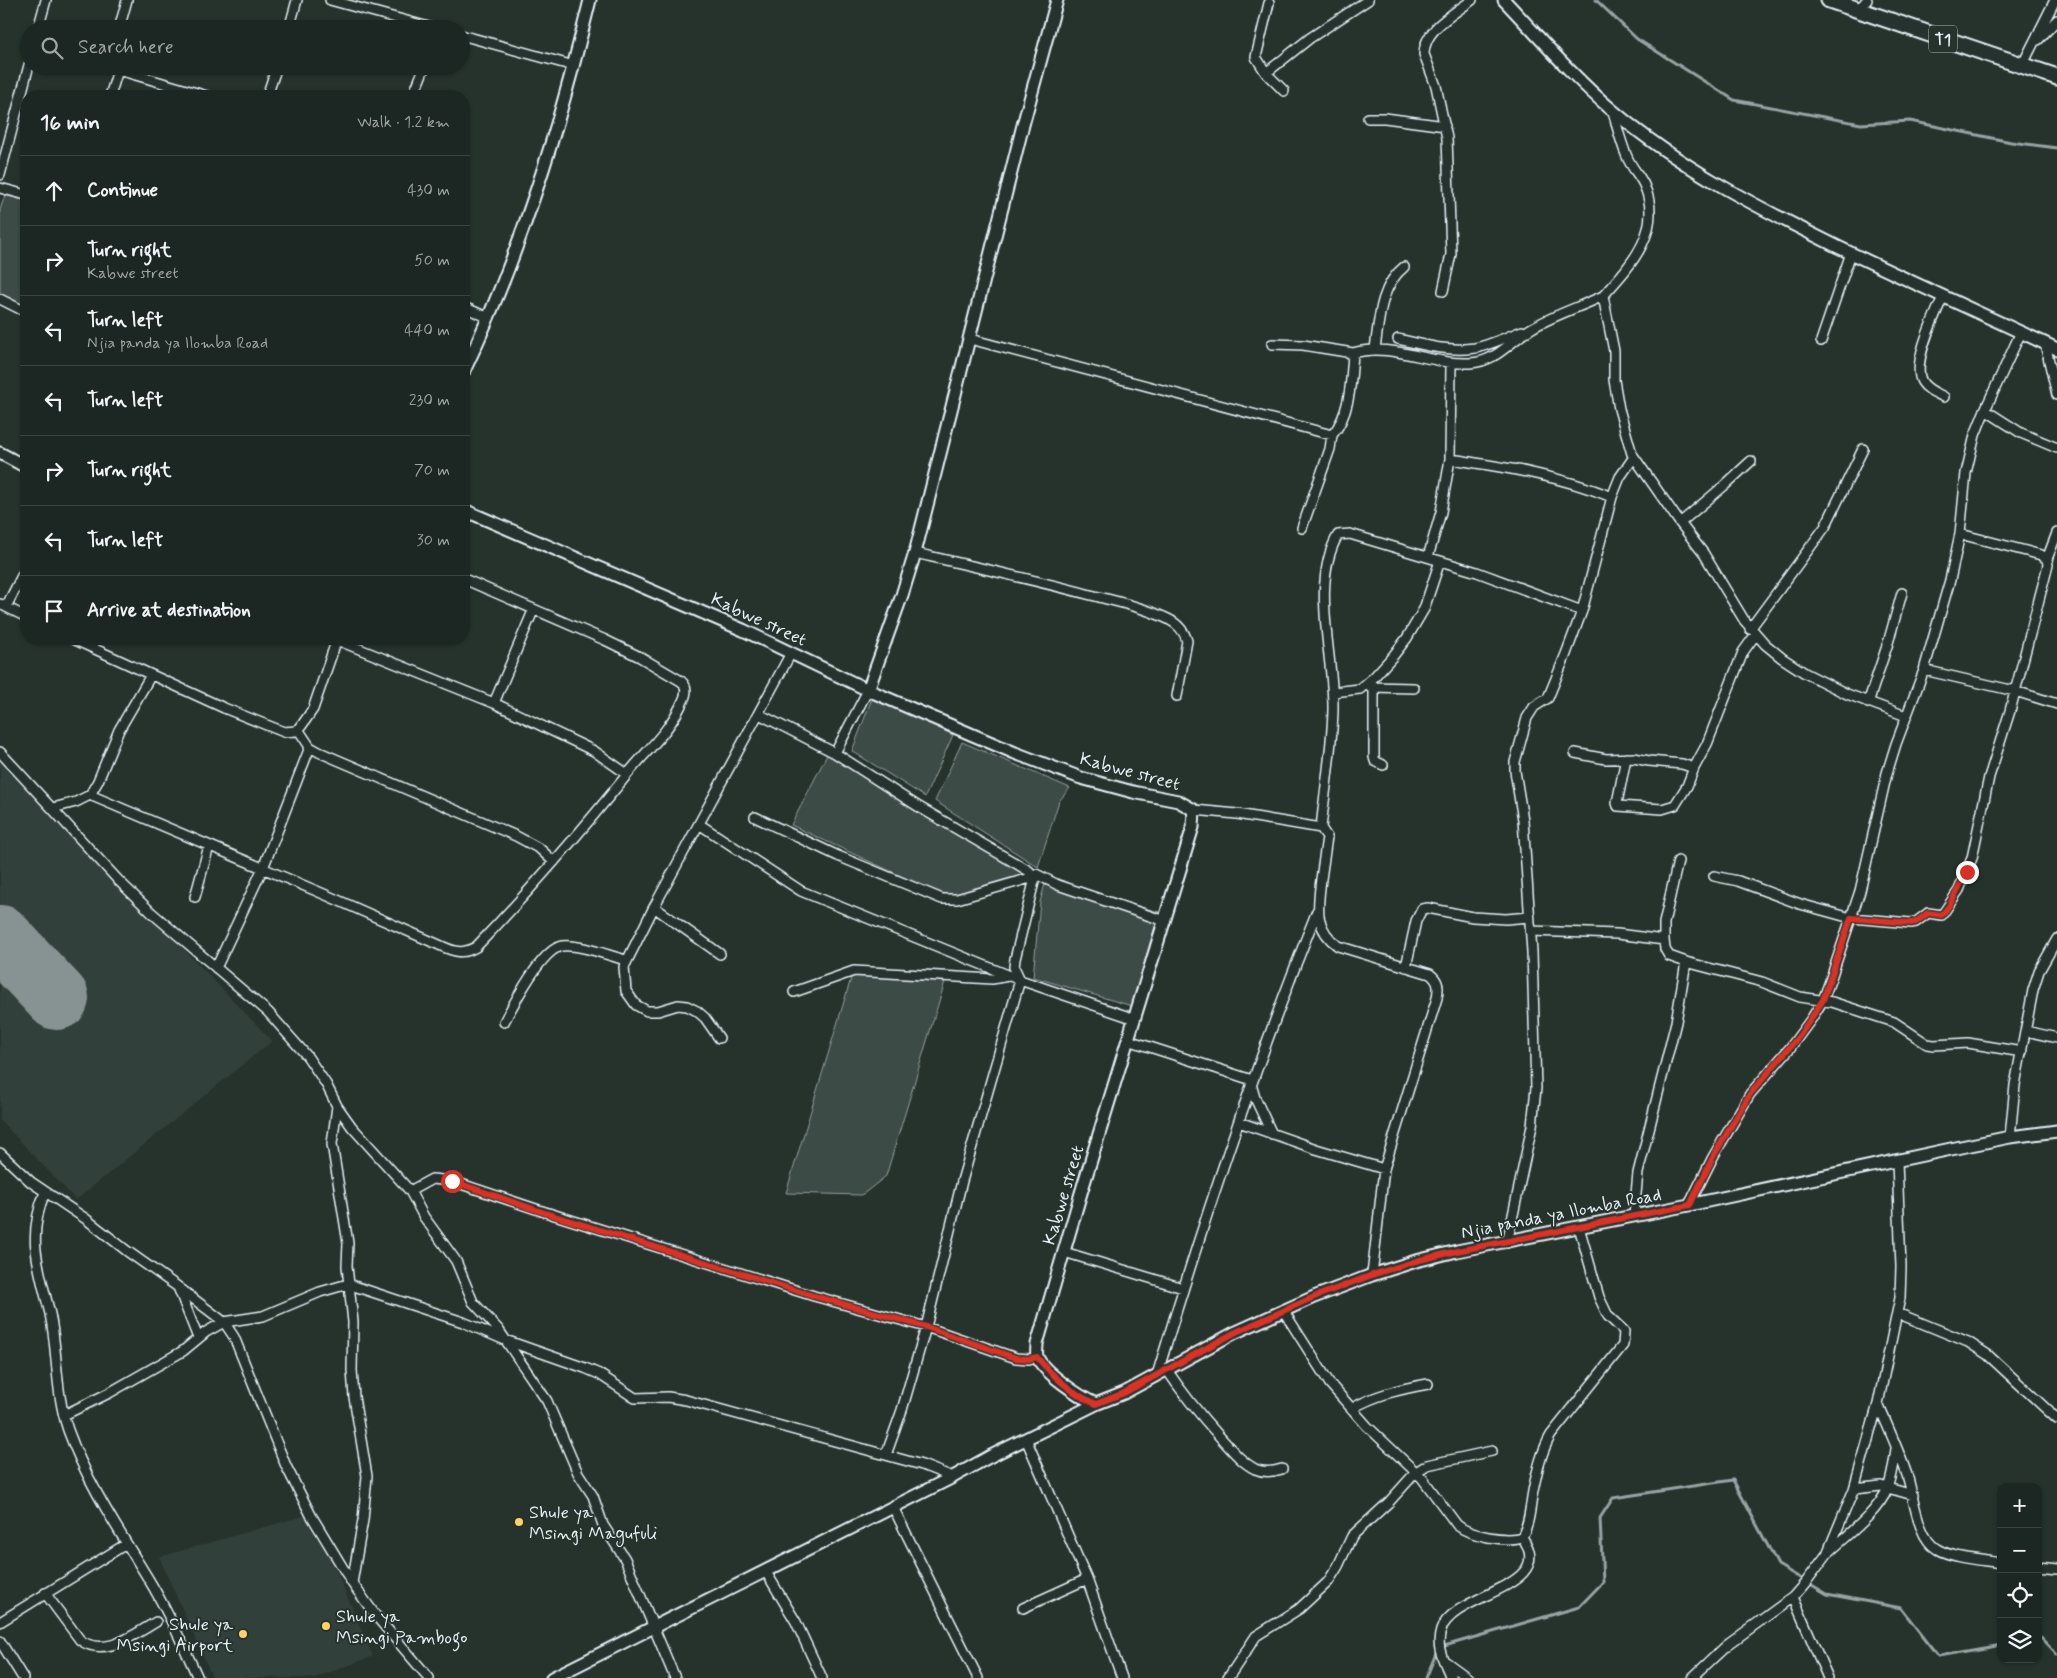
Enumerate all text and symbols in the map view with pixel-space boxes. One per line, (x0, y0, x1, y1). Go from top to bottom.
search box (20, 20, 470, 75)
road number: T1 (1929, 26, 1957, 52)
icon: search (38, 34, 66, 62)
text: Search here (78, 35, 174, 60)
text: 16 min (40, 109, 100, 137)
text: Walk · 1.2 km (357, 112, 450, 133)
icon: ahead (40, 177, 68, 205)
text: Continue (87, 178, 158, 203)
text: 430 m (407, 180, 450, 201)
text: Turn right (87, 238, 171, 263)
icon: right (40, 247, 68, 275)
text: 50 m (414, 250, 450, 271)
text: Kabwe street (87, 263, 179, 284)
text: Turn left (87, 308, 163, 333)
icon: left (40, 317, 68, 345)
text: 440 m (404, 320, 450, 341)
text: Njia panda ya Ilomba Road (87, 333, 268, 354)
icon: left (40, 387, 68, 415)
text: Turn left (87, 388, 163, 413)
text: 230 m (409, 390, 450, 411)
icon: right (40, 457, 68, 485)
text: Turn right (87, 458, 171, 483)
text: 70 m (414, 460, 450, 481)
icon: left (40, 527, 68, 555)
text: Turn left (87, 528, 163, 553)
text: 30 m (417, 530, 450, 551)
street label: Kabwe street (707, 587, 811, 653)
icon: arrive (40, 597, 68, 625)
text: Arrive at destination (87, 598, 251, 623)
street label: Kabwe street (1077, 747, 1183, 797)
route end (1956, 861, 1979, 884)
street label: Kabwe street (1037, 1142, 1091, 1248)
route start (441, 1170, 464, 1193)
street label: Njia panda ya Ilomba Road (1459, 1183, 1663, 1245)
map controls (1997, 1483, 2042, 1663)
button: + (1997, 1483, 2042, 1528)
place label: Shule ya Msingi Magufuli (529, 1501, 657, 1547)
marker: Shule ya Msingi Magufuli (513, 1516, 525, 1528)
button: − (1997, 1528, 2042, 1573)
button: locate (1997, 1573, 2042, 1618)
place label: Shule ya Msingi Pambogo (336, 1605, 468, 1652)
place label: Shule ya Msingi Airport (117, 1613, 233, 1658)
button: layers (1997, 1618, 2042, 1663)
marker: Shule ya Msingi Pambogo (320, 1620, 332, 1632)
marker: Shule ya Msingi Airport (237, 1628, 249, 1640)

